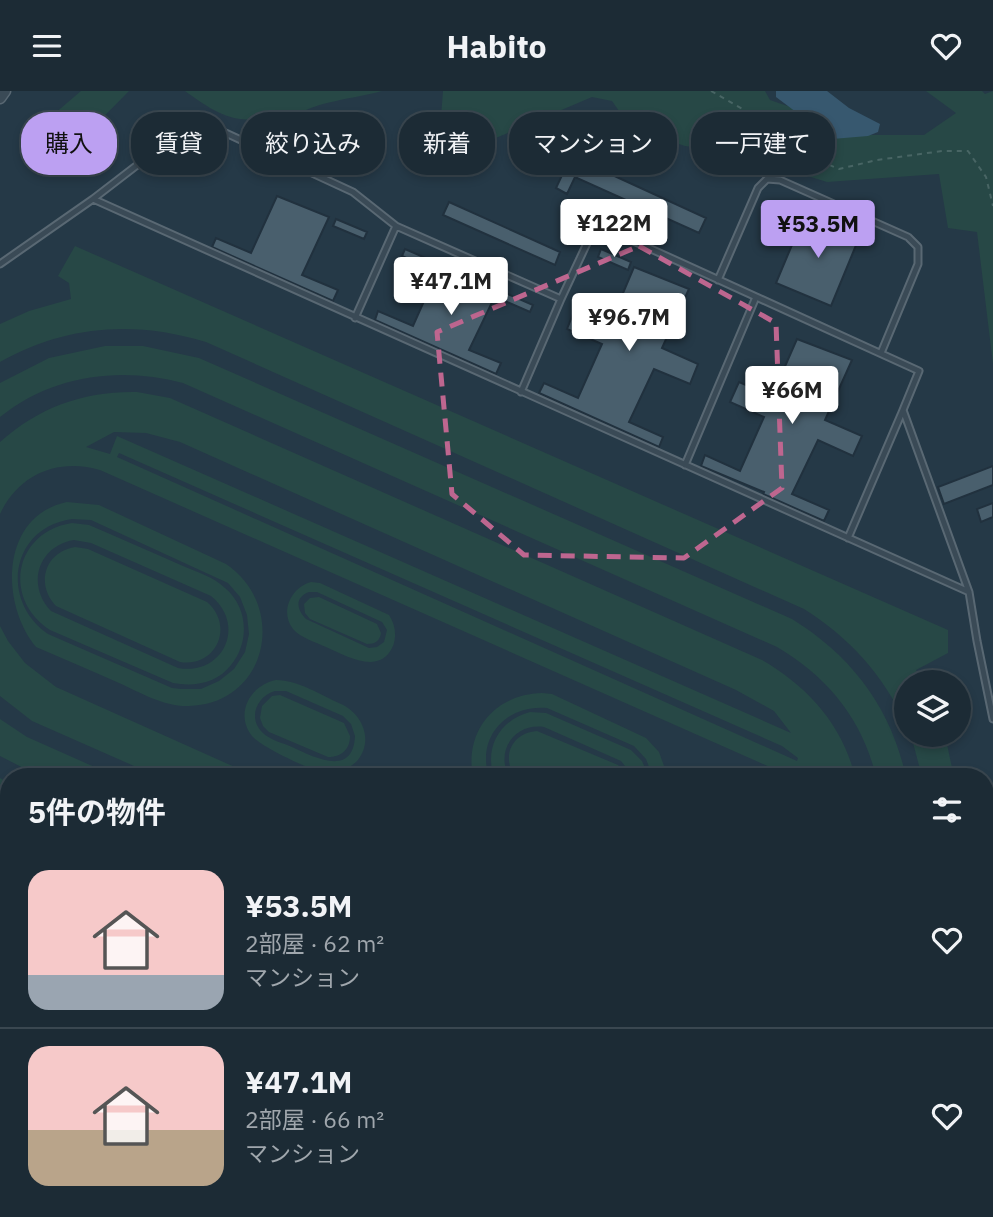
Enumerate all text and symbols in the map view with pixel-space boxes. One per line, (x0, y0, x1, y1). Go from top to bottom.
text: Habito (446, 25, 547, 67)
icon: menu (28, 27, 66, 65)
icon: heart (927, 27, 965, 65)
chip: 購入 (21, 112, 117, 175)
chip: 賃貸 (131, 112, 227, 175)
chip: 絞り込み (241, 112, 385, 175)
chip: 新着 (399, 112, 495, 175)
chip: マンション (509, 112, 677, 175)
chip: 一戸建て (691, 112, 835, 175)
pin: ¥122M (565, 199, 663, 259)
pin: ¥53.5M (761, 201, 875, 260)
text: ¥122M (576, 207, 652, 237)
text: ¥53.5M (777, 208, 859, 238)
pin: ¥47.1M (394, 257, 508, 317)
text: ¥47.1M (410, 265, 492, 295)
pin: ¥96.7M (572, 293, 686, 353)
text: ¥96.7M (588, 301, 670, 331)
pin: ¥66M (751, 367, 833, 426)
text: ¥66M (761, 374, 823, 404)
map controls (894, 670, 971, 747)
button: layers (894, 670, 971, 747)
icon: filters (928, 791, 966, 829)
text: 5件の物件 (28, 792, 166, 831)
text: ¥53.5M (245, 886, 352, 925)
icon: home (84, 898, 168, 982)
icon: heart (928, 921, 966, 959)
text: 2部屋 · 62 m² (245, 928, 384, 958)
text: マンション (245, 962, 360, 992)
text: ¥47.1M (245, 1062, 352, 1101)
icon: home (84, 1074, 168, 1158)
icon: heart (928, 1097, 966, 1135)
text: 2部屋 · 66 m² (245, 1104, 384, 1134)
text: マンション (245, 1138, 360, 1168)

